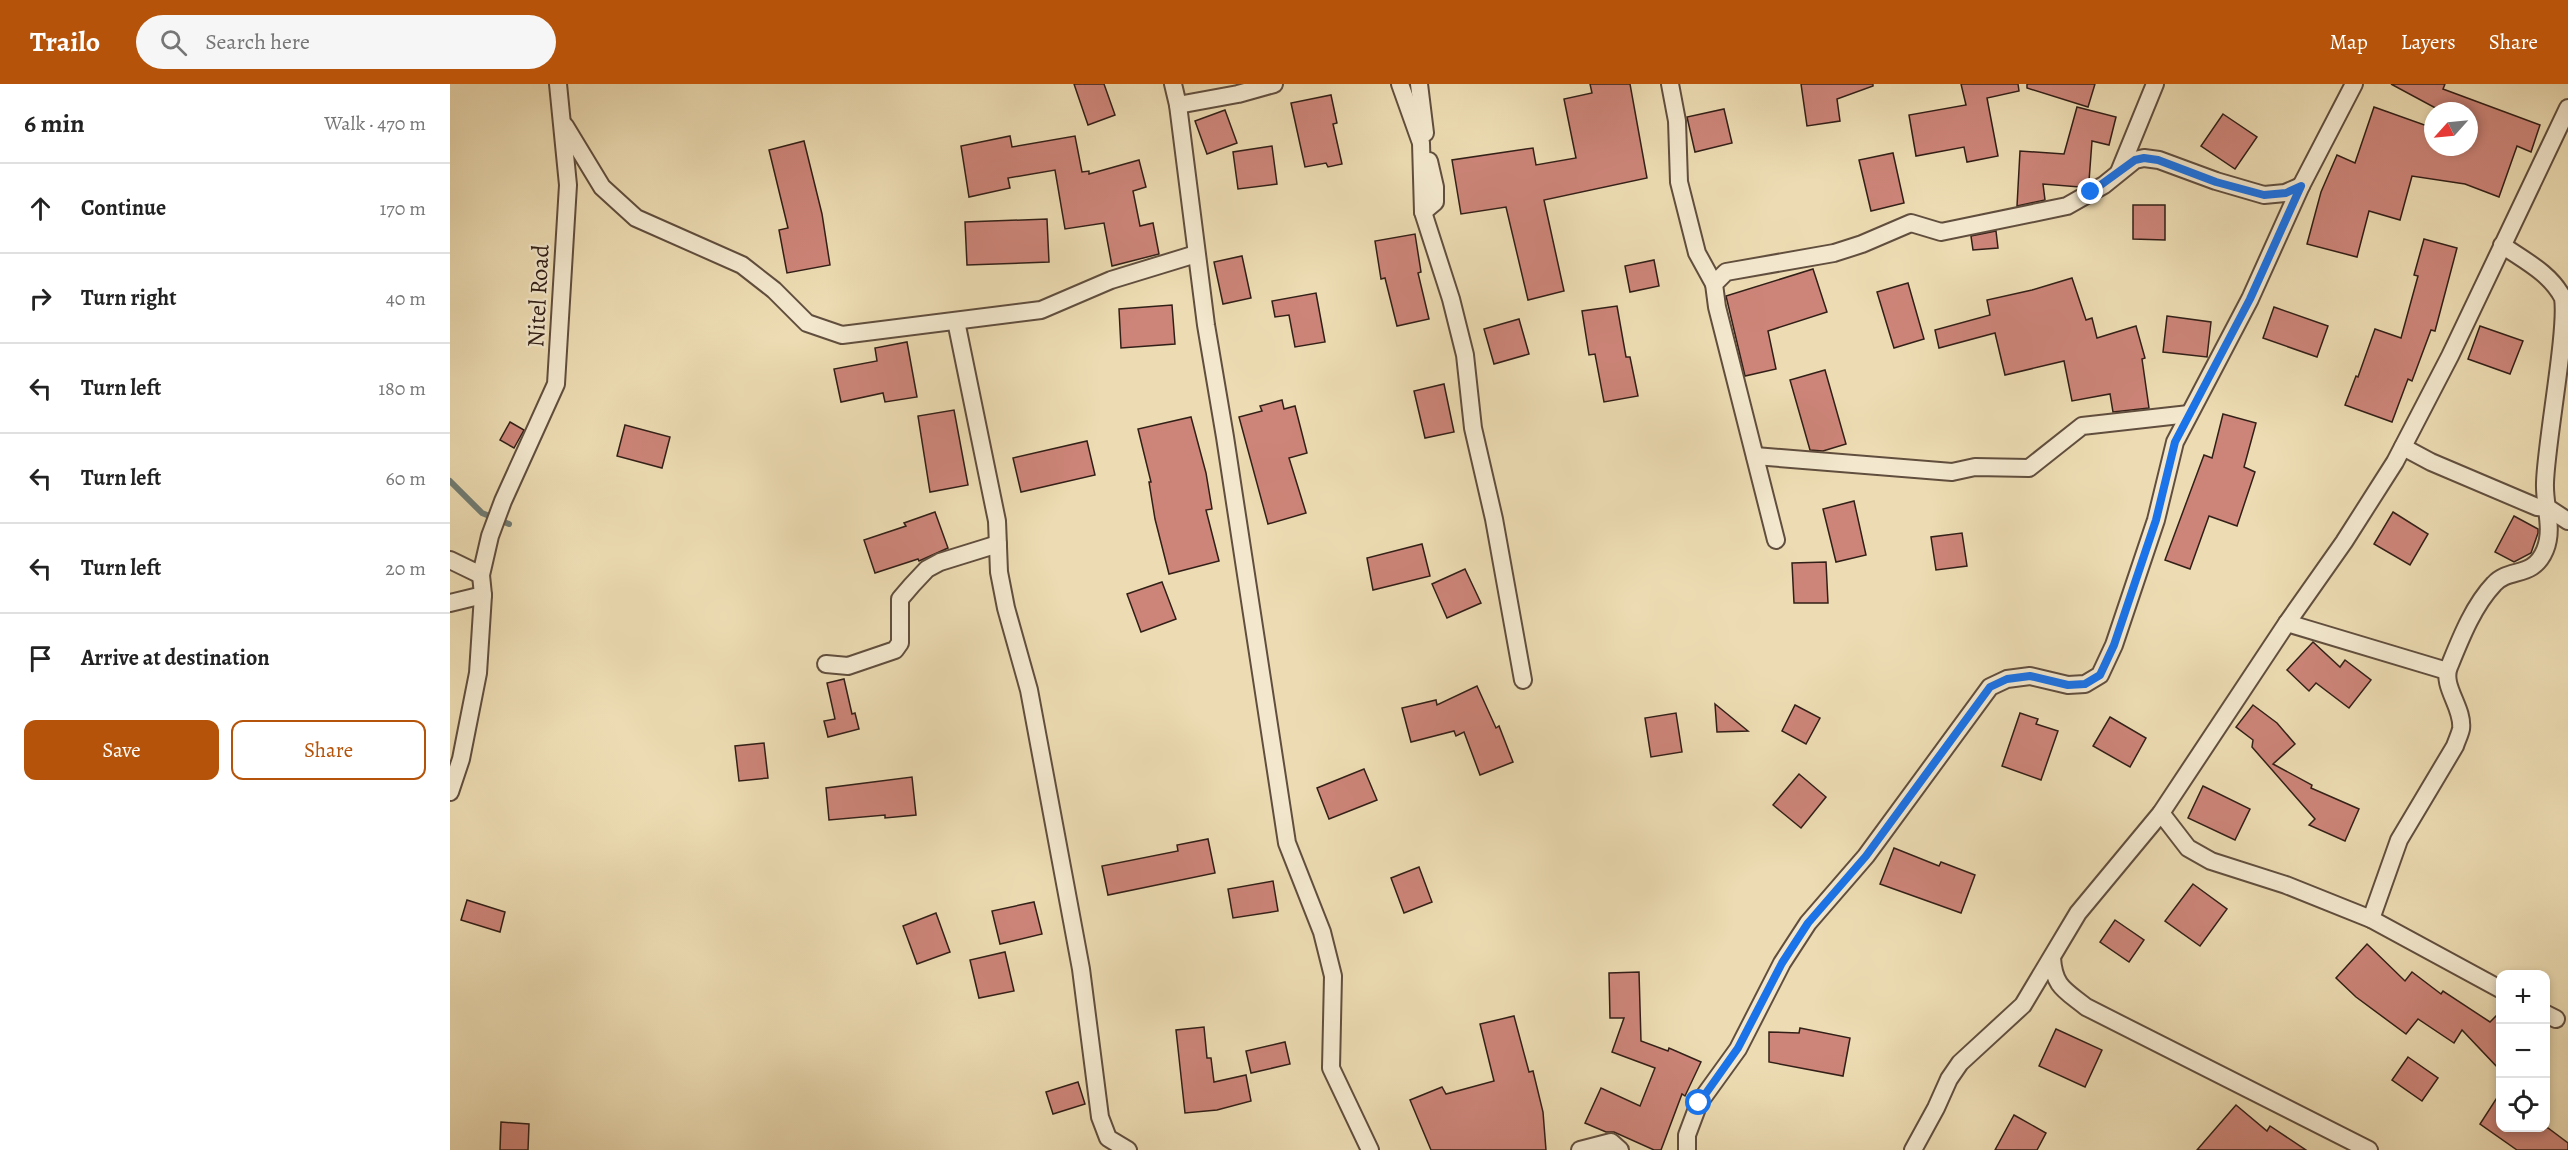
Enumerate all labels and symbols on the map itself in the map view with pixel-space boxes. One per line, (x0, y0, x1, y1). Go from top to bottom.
north arrow (2424, 102, 2478, 156)
route end (2077, 178, 2103, 204)
street label: Nitel Road (519, 244, 557, 348)
route start (1685, 1089, 1711, 1115)

